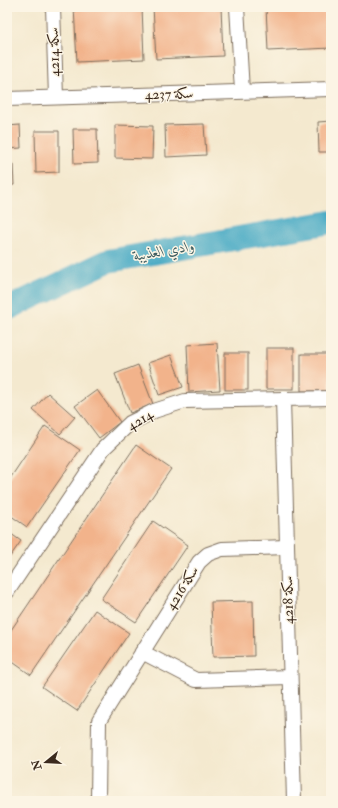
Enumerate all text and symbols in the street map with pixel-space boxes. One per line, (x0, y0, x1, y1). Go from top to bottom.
street label: سكة 4214 (45, 27, 63, 77)
street label: سكة 4237 (144, 85, 194, 103)
water label: وادي العذيبة (130, 236, 196, 268)
street label: 4214 (124, 405, 157, 434)
street label: سكة 4216 (162, 563, 202, 613)
street label: سكة 4218 (279, 576, 297, 624)
north arrow (26, 742, 66, 782)
text: N (29, 757, 45, 773)

